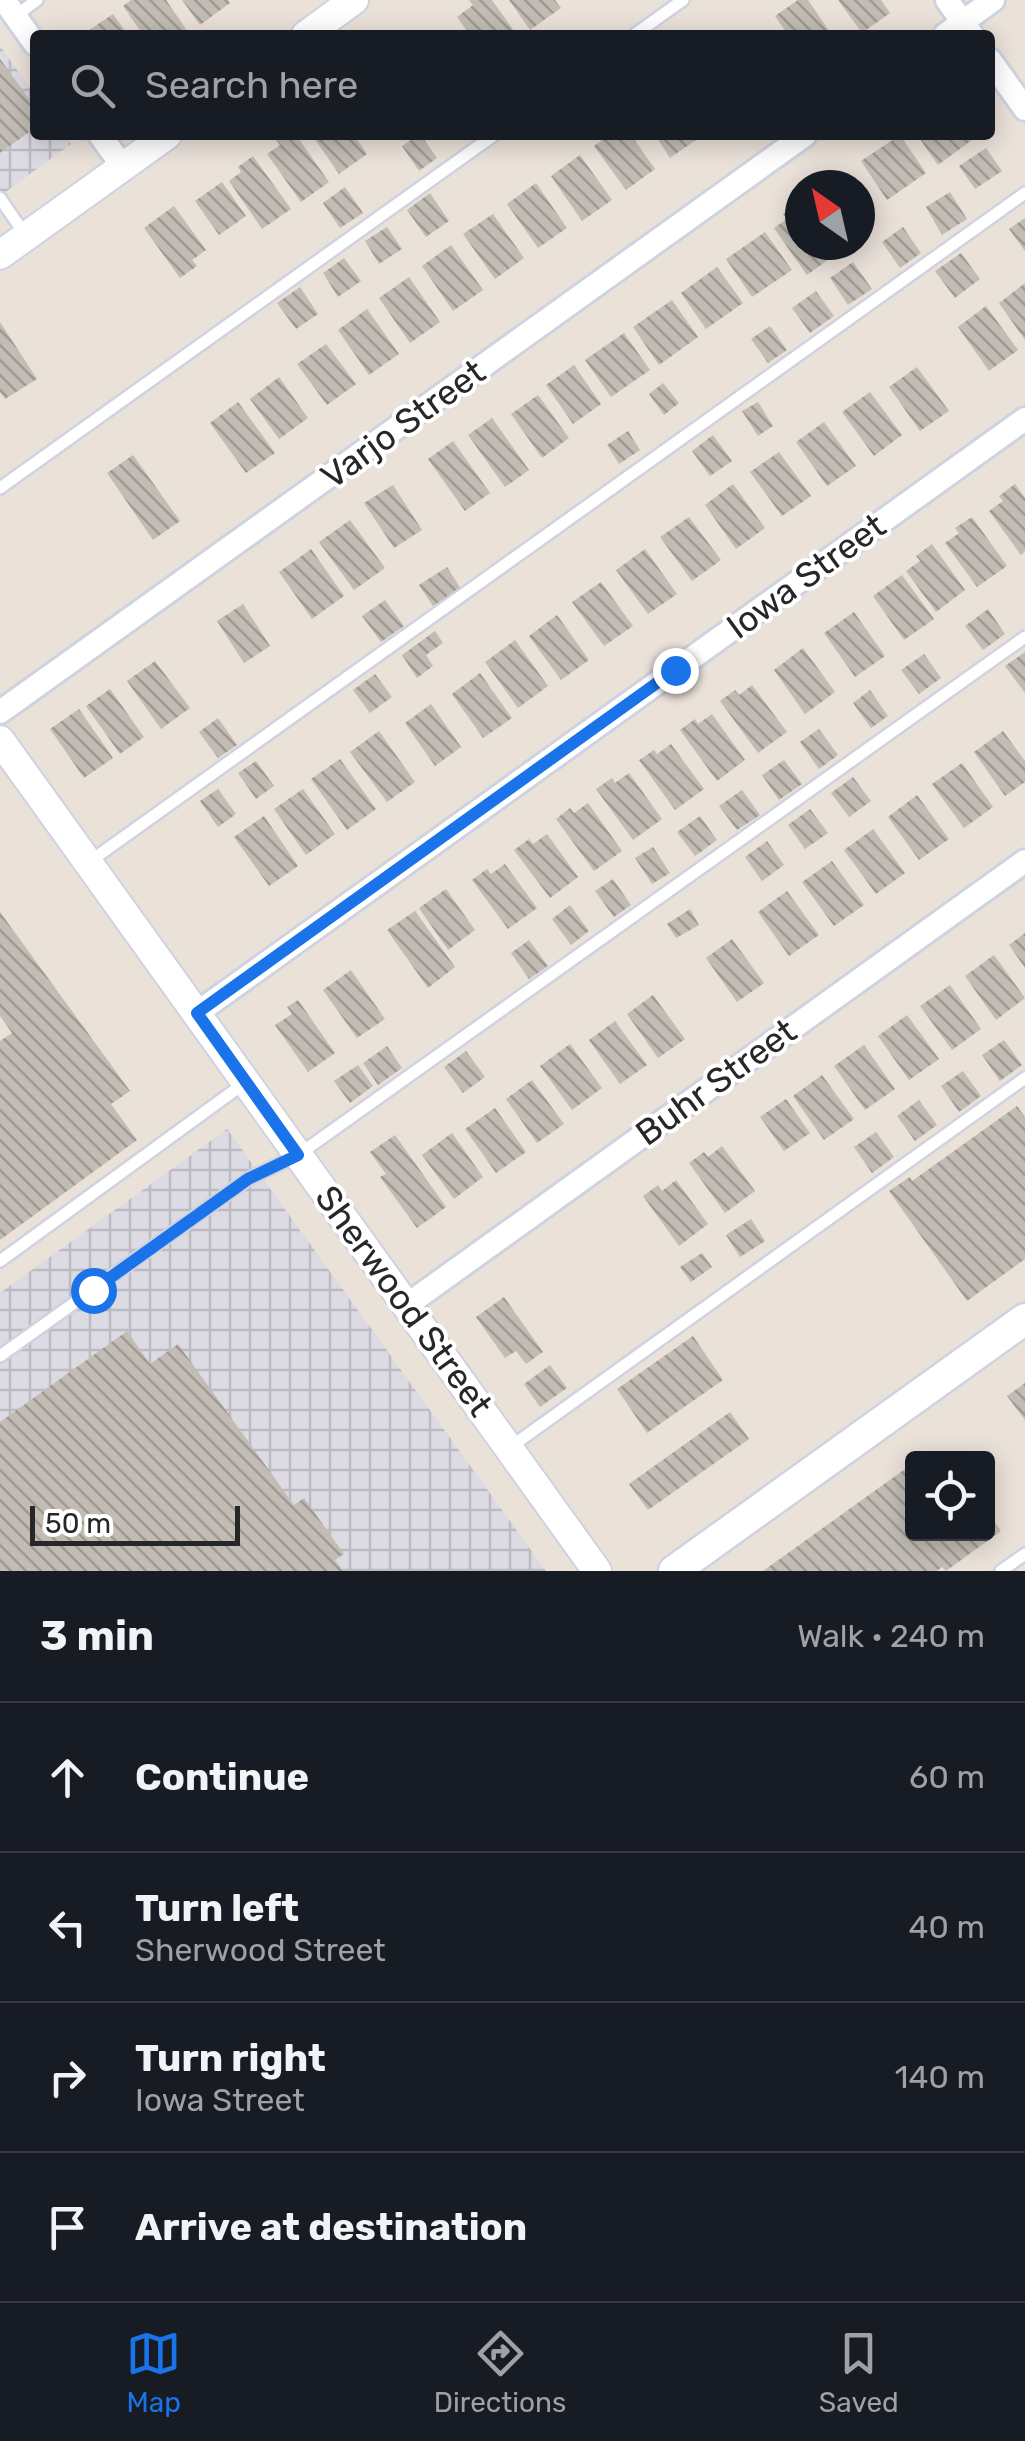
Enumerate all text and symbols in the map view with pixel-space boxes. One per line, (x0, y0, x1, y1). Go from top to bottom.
search box (30, 30, 995, 140)
icon: search (65, 58, 120, 113)
text: Search here (145, 62, 358, 108)
north arrow (785, 170, 875, 260)
street label: Varjo Street (313, 350, 493, 498)
street label: Iowa Street (719, 504, 893, 648)
route end (653, 648, 699, 694)
street label: Buhr Street (628, 1010, 804, 1154)
street label: Sherwood Street (306, 1178, 502, 1424)
route start (71, 1268, 117, 1314)
map controls (905, 1451, 995, 1541)
button: locate (905, 1451, 995, 1541)
scale bar (30, 1501, 240, 1546)
text: 50 m (45, 1507, 111, 1540)
text: 3 min (40, 1611, 154, 1661)
text: Walk · 240 m (797, 1617, 985, 1655)
icon: ahead (40, 1750, 95, 1805)
text: Continue (135, 1754, 309, 1800)
text: 60 m (909, 1758, 985, 1796)
text: Turn left (135, 1885, 299, 1931)
icon: left (40, 1900, 95, 1955)
text: 40 m (909, 1908, 985, 1946)
text: Sherwood Street (135, 1931, 386, 1969)
text: Turn right (135, 2035, 326, 2081)
icon: right (40, 2050, 95, 2105)
text: 140 m (895, 2058, 985, 2096)
text: Iowa Street (135, 2081, 305, 2119)
icon: arrive (40, 2200, 95, 2255)
text: Arrive at destination (135, 2204, 527, 2250)
tab: Map (126, 2326, 181, 2419)
tab: Directions (434, 2326, 566, 2419)
tab: Saved (819, 2326, 899, 2419)

